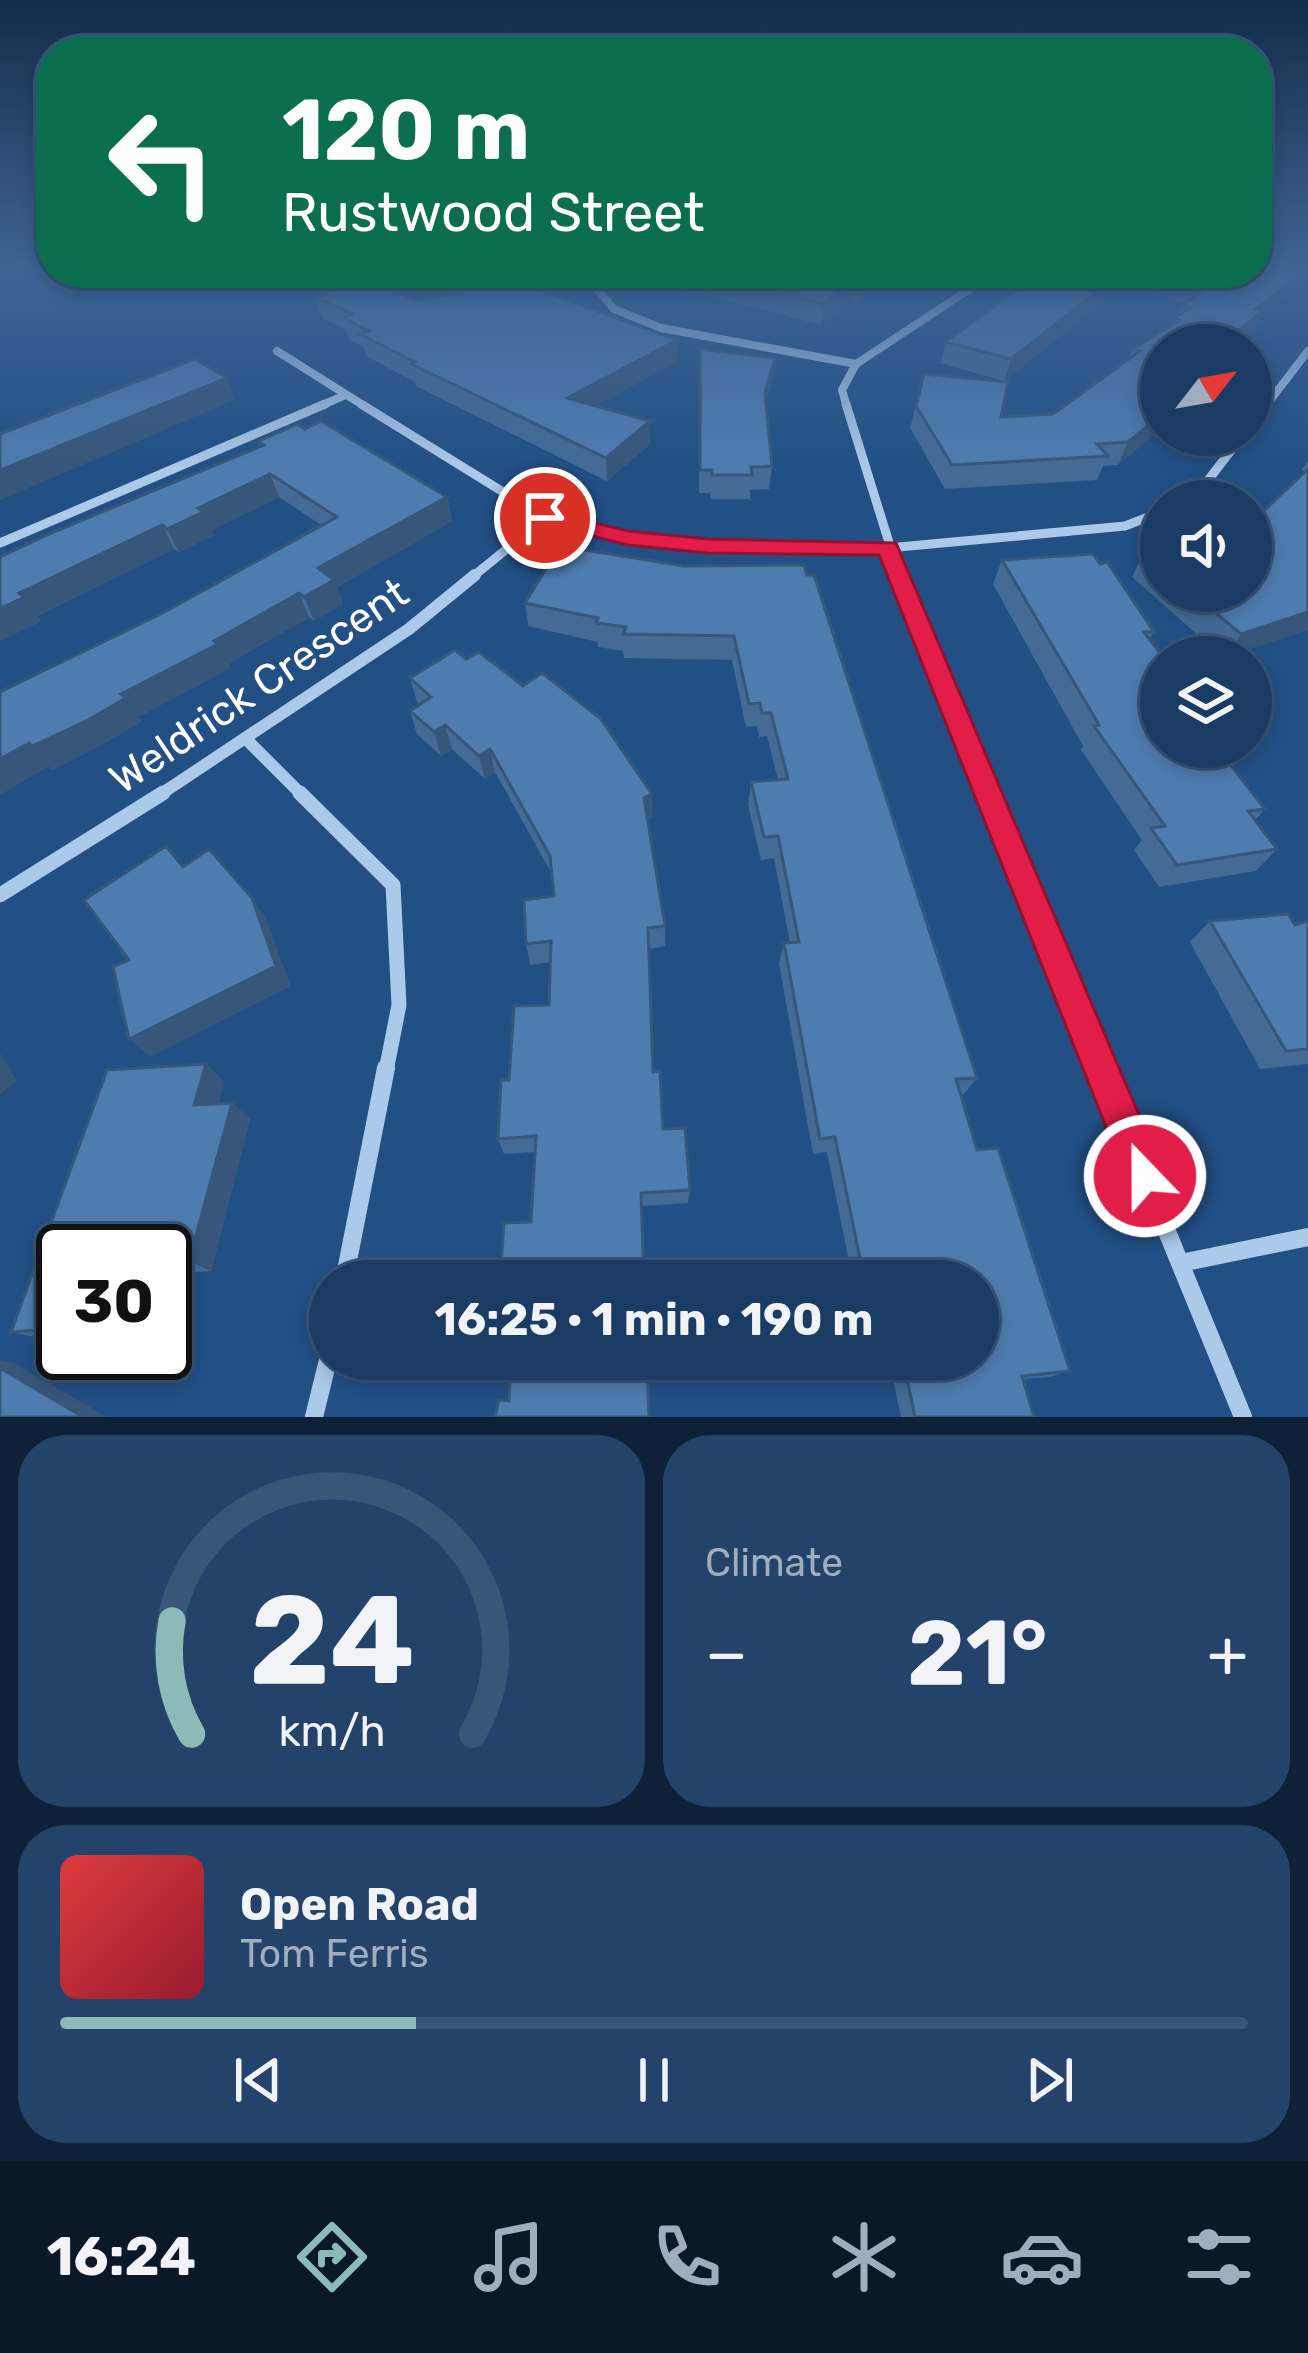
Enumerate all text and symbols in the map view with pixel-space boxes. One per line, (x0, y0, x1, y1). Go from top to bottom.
text: 120 m (282, 80, 530, 180)
icon: left (84, 84, 240, 240)
text: Rustwood Street (282, 181, 705, 245)
north arrow (1140, 324, 1272, 456)
map controls (1140, 324, 1272, 768)
pin (494, 467, 596, 569)
button: sound (1140, 480, 1272, 612)
icon: arrive (512, 485, 578, 551)
street label: Weldrick Crescent (100, 568, 418, 804)
button: layers (1140, 636, 1272, 768)
position arrow (1082, 1113, 1208, 1239)
speed limit sign: 30 (36, 1224, 192, 1380)
text: 16:25 · 1 min · 190 m (435, 1293, 873, 1346)
text: Climate (705, 1540, 843, 1586)
text: 24 (249, 1566, 414, 1714)
text: 21° (907, 1600, 1048, 1707)
text: − (705, 1614, 748, 1693)
text: + (1207, 1614, 1248, 1693)
text: km/h (278, 1706, 385, 1757)
text: Open Road (240, 1878, 479, 1931)
text: Tom Ferris (240, 1931, 429, 1977)
icon: previous (225, 2047, 291, 2113)
icon: pause (621, 2047, 687, 2113)
icon: next (1017, 2047, 1083, 2113)
icon: directions (290, 2215, 374, 2299)
icon: music (467, 2215, 551, 2299)
icon: phone (645, 2215, 729, 2299)
icon: climate (822, 2215, 906, 2299)
icon: car (1000, 2215, 1084, 2299)
icon: filters (1177, 2215, 1261, 2299)
text: 16:24 (47, 2225, 196, 2289)

